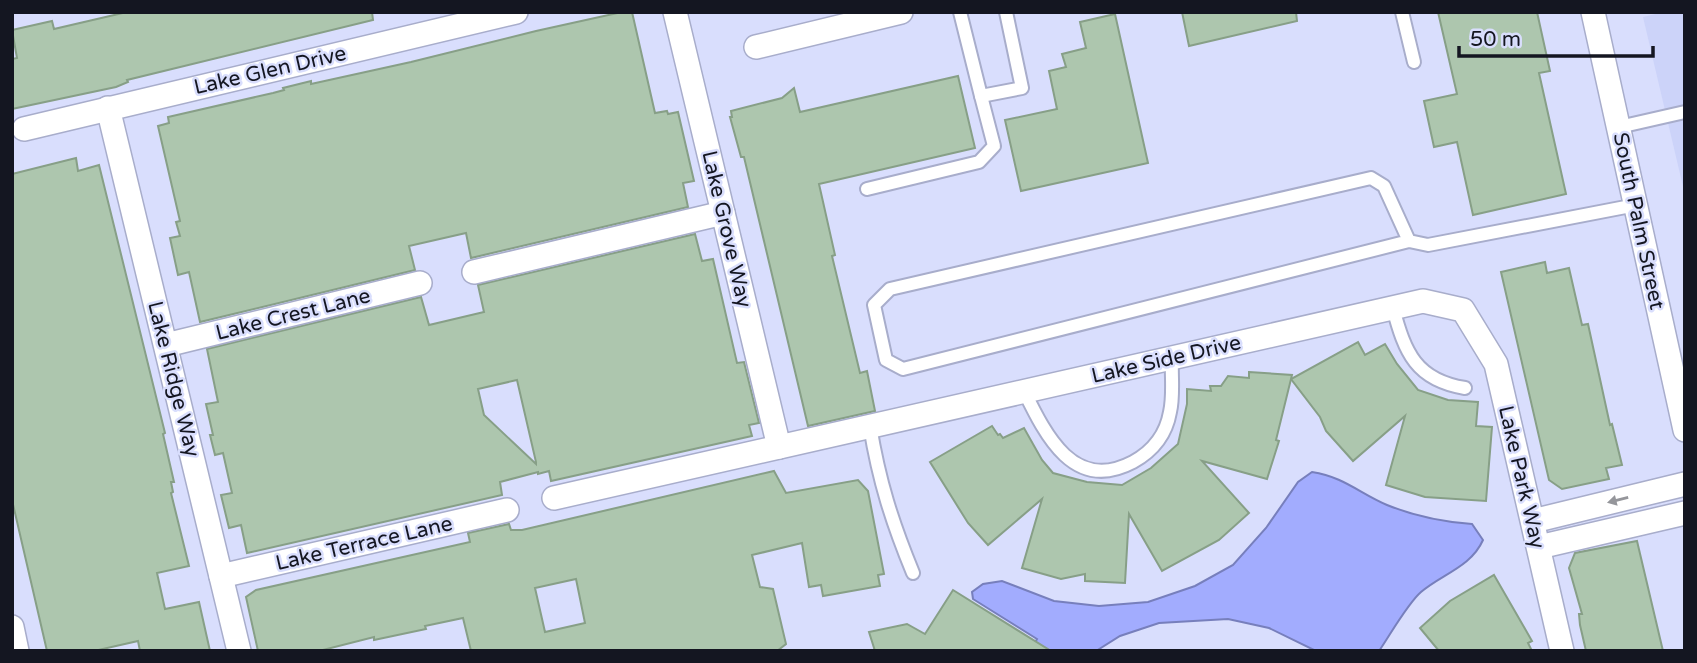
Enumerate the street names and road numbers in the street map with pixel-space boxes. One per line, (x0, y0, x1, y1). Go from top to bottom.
street label: Lake Glen Drive (192, 41, 349, 100)
street label: South Palm Street (1608, 130, 1669, 312)
street label: Lake Grove Way (696, 148, 757, 310)
street label: Lake Crest Lane (213, 283, 373, 346)
street label: Lake Ridge Way (142, 299, 205, 460)
street label: Lake Side Drive (1089, 330, 1243, 389)
street label: Lake Park Way (1493, 403, 1550, 551)
street label: Lake Terrace Lane (273, 511, 455, 576)

